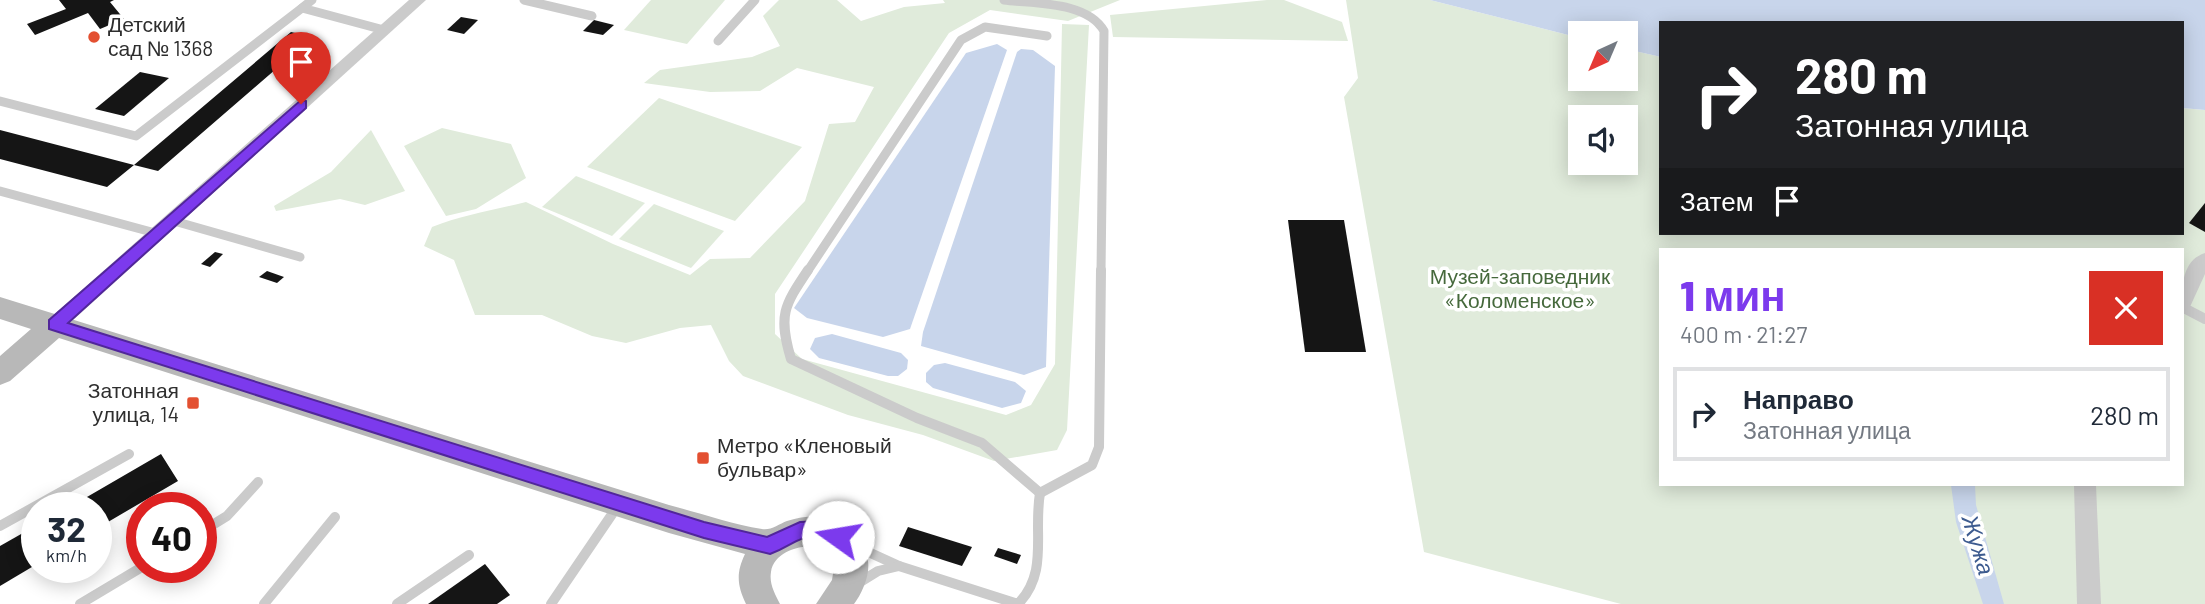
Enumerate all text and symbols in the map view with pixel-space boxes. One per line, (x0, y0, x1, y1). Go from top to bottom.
place label: Детский сад № 1368 (108, 11, 213, 60)
north arrow (1568, 21, 1638, 91)
map controls (1568, 21, 1638, 175)
marker: Детский сад № 1368 (86, 29, 102, 45)
pin (271, 32, 331, 104)
icon: arrive (282, 43, 320, 81)
text: 280 m (1795, 45, 1928, 104)
icon: right (1680, 49, 1771, 140)
button: sound (1568, 105, 1638, 175)
text: Затонная улица (1795, 105, 2028, 143)
icon: arrive (1768, 182, 1806, 220)
text: Затем (1680, 185, 1754, 216)
park label: Музей-заповедник «Коломенское» (1430, 263, 1611, 312)
text: 1 мин (1680, 269, 1786, 319)
button: close (2089, 271, 2163, 345)
text: 400 m · 21:27 (1680, 320, 1807, 348)
place label: Затонная улица, 14 (88, 377, 179, 426)
text: Направо (1743, 383, 1854, 414)
marker: Затонная улица, 14 (185, 395, 201, 411)
icon: right (1684, 395, 1722, 433)
text: 280 m (2090, 399, 2159, 430)
text: Затонная улица (1743, 416, 1911, 444)
place label: Метро «Кленовый бульвар» (717, 432, 892, 481)
marker: Метро «Кленовый бульвар» (695, 450, 711, 466)
speed limit sign: 40 (126, 492, 217, 583)
position arrow (801, 500, 875, 574)
text: 32 (47, 507, 86, 549)
water label: Жужа (1956, 510, 2001, 578)
text: km/h (46, 544, 87, 566)

